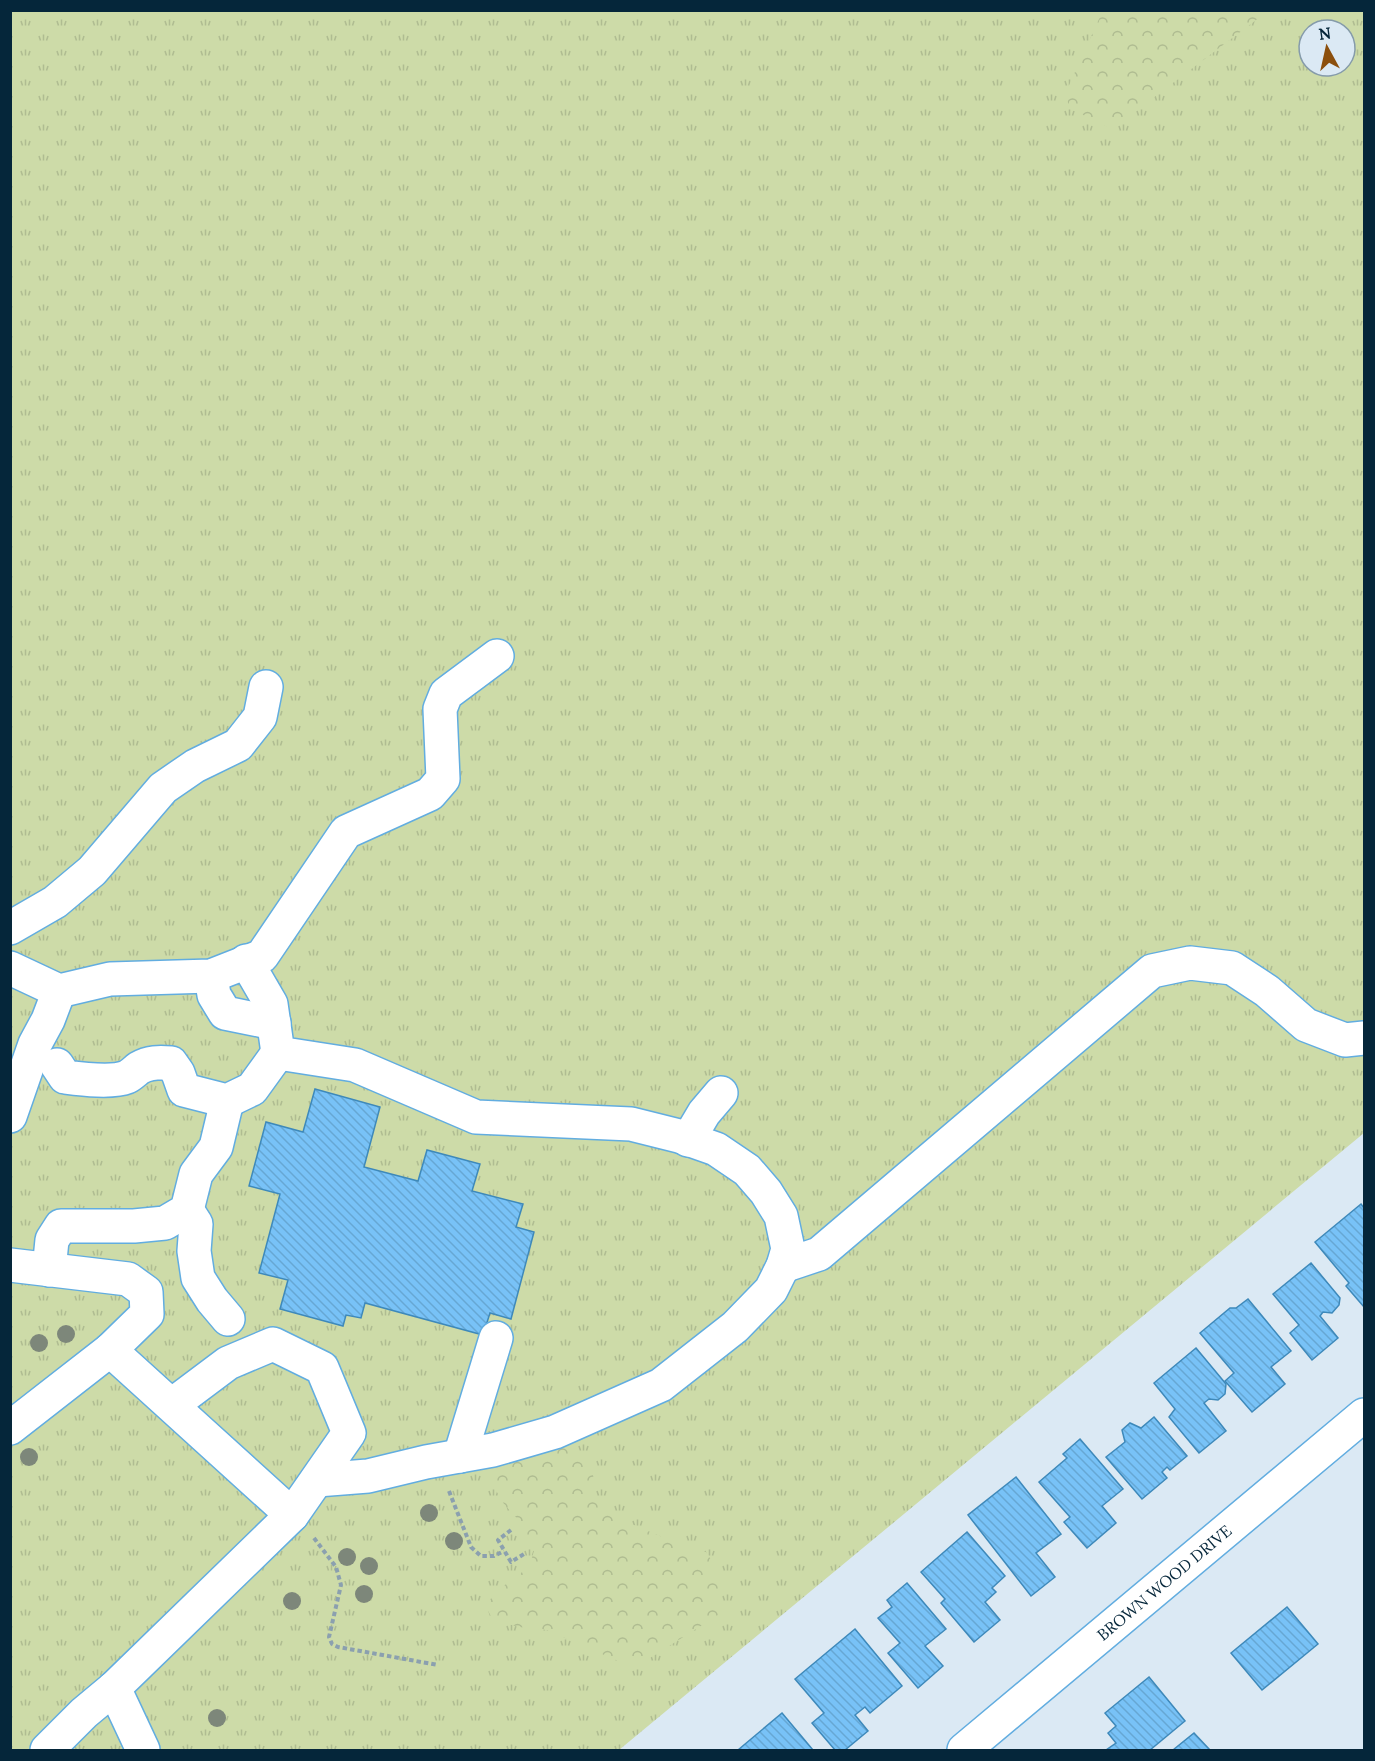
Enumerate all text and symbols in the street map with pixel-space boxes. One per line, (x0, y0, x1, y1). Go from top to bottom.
north arrow (1297, 18, 1357, 78)
text: N (1317, 22, 1332, 44)
street label: BROWN WOOD DRIVE (1093, 1520, 1235, 1644)

